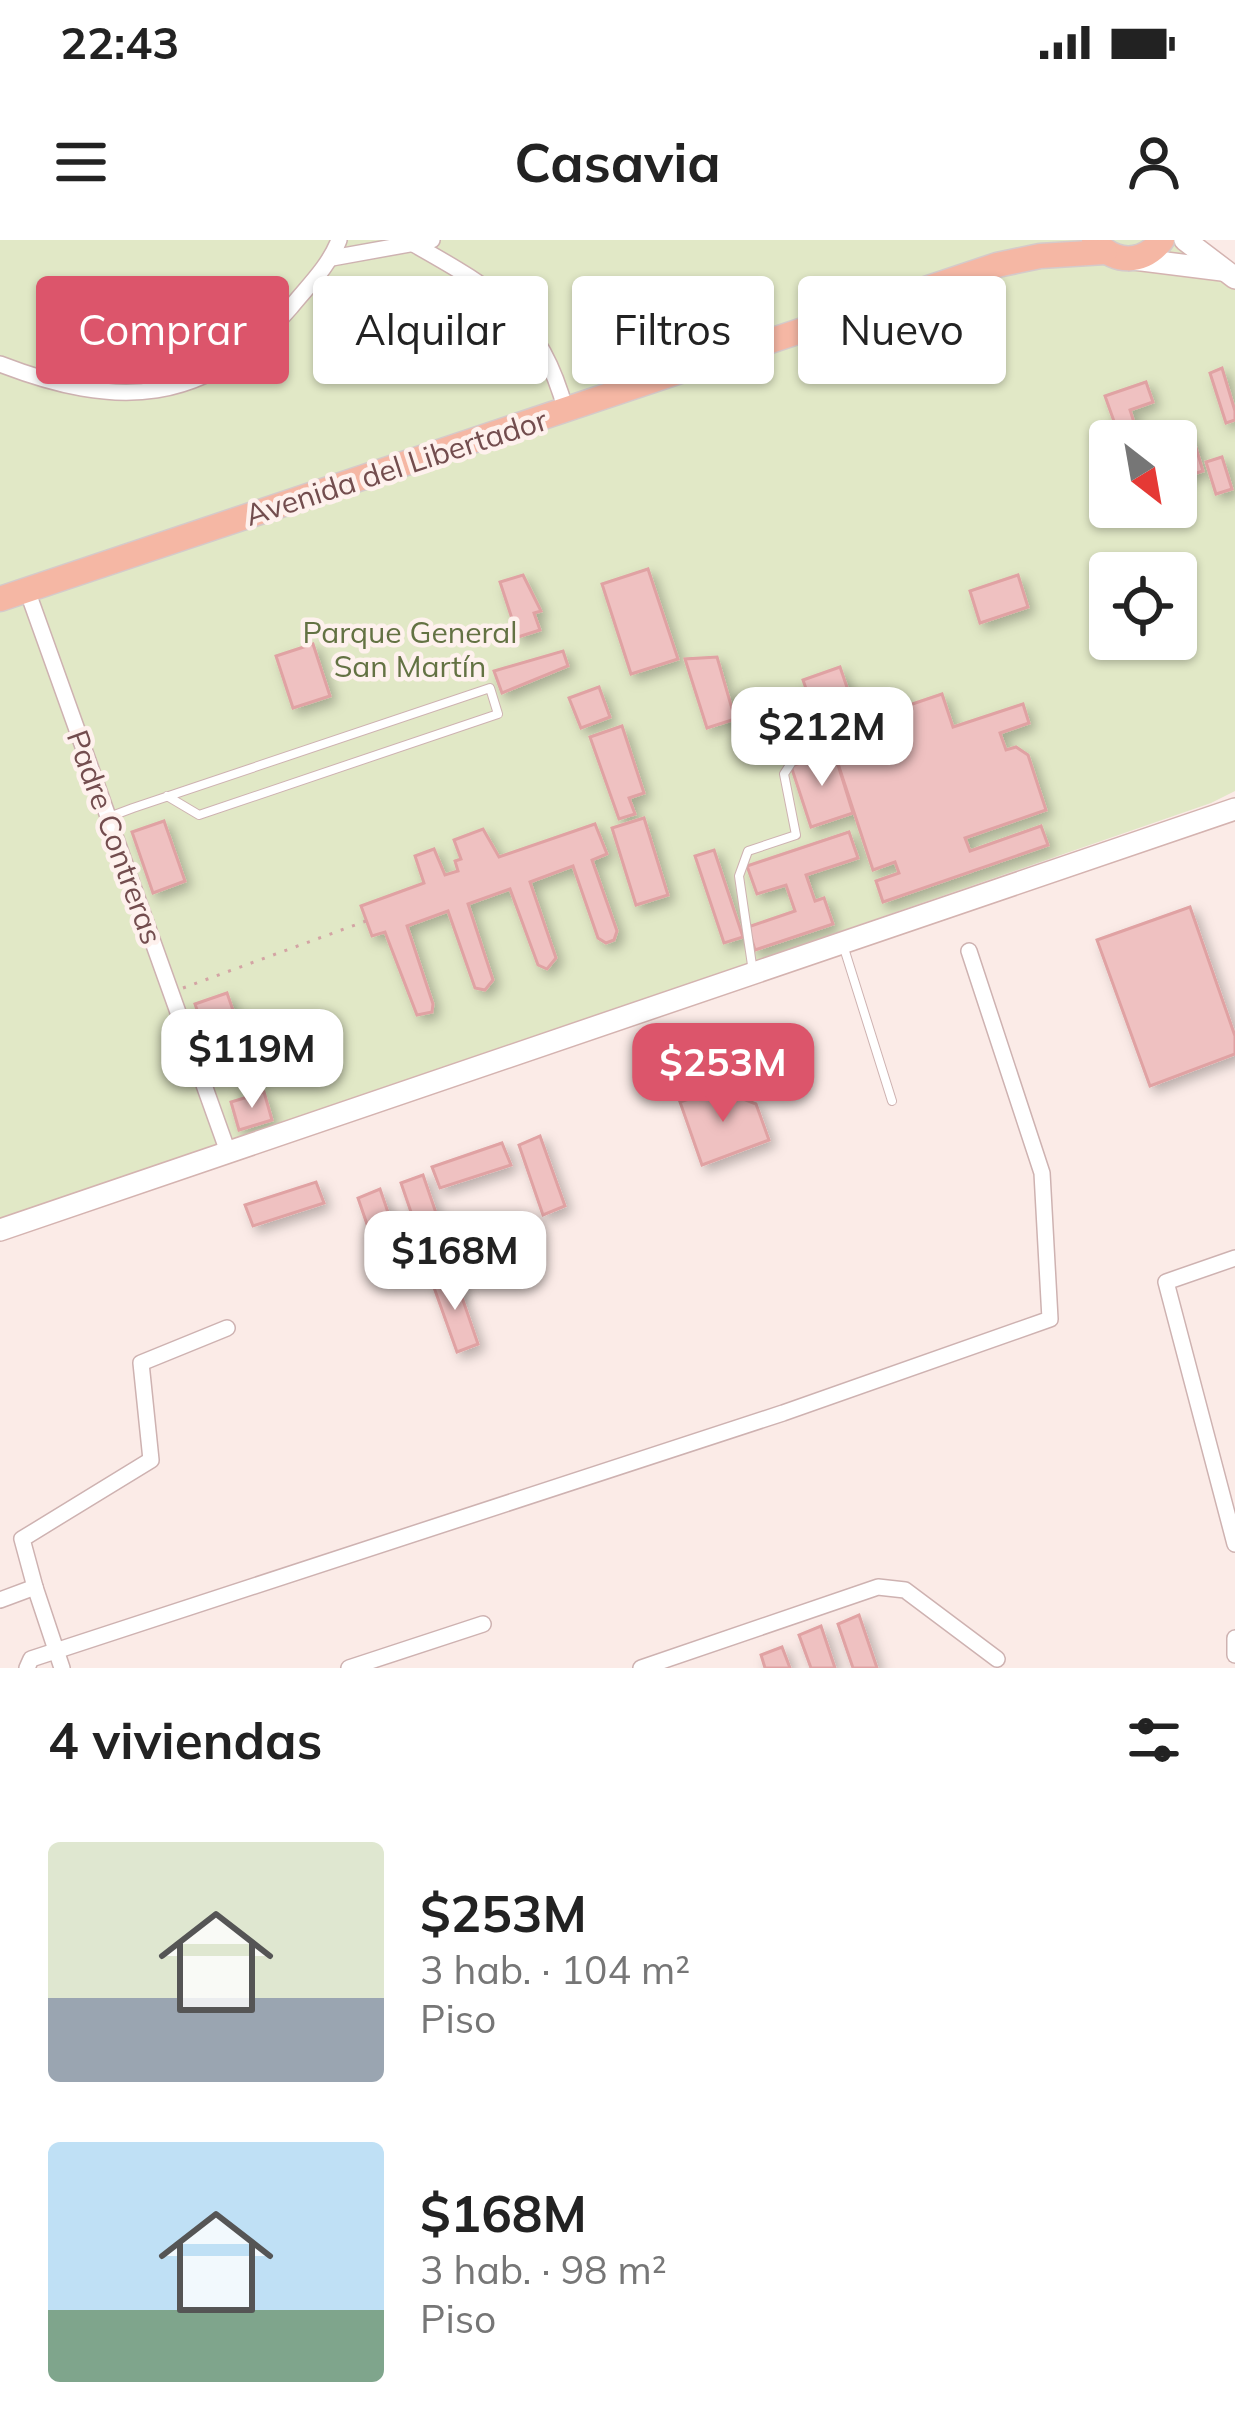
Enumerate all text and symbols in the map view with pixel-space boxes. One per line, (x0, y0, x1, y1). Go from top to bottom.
text: 22:43 (60, 14, 179, 70)
text: Casavia (514, 128, 721, 196)
icon: menu (48, 129, 114, 195)
icon: person (1121, 129, 1187, 195)
chip: Comprar (36, 276, 289, 384)
chip: Alquilar (313, 276, 548, 384)
chip: Filtros (572, 276, 774, 384)
chip: Nuevo (798, 276, 1006, 384)
street label: Avenida del Libertador (240, 400, 552, 534)
north arrow (1089, 420, 1197, 528)
map controls (1089, 420, 1197, 660)
button: locate (1089, 552, 1197, 660)
park label: Parque General San Martín (303, 613, 518, 685)
pin: $212M (738, 687, 906, 789)
text: $212M (758, 701, 886, 750)
street label: Padre Contreras (59, 725, 171, 949)
pin: $119M (168, 1009, 336, 1111)
text: $119M (188, 1023, 316, 1072)
pin: $253M (639, 1023, 807, 1125)
text: $253M (659, 1037, 787, 1086)
pin: $168M (371, 1211, 539, 1313)
text: $168M (391, 1225, 519, 1274)
icon: filters (1121, 1707, 1187, 1773)
text: 4 viviendas (48, 1708, 322, 1772)
text: $253M (420, 1881, 587, 1945)
icon: home (144, 1890, 288, 2034)
text: 3 hab. · 104 m² (420, 1945, 690, 1994)
text: Piso (420, 1994, 496, 2043)
text: $168M (420, 2181, 587, 2245)
icon: home (144, 2190, 288, 2334)
text: 3 hab. · 98 m² (420, 2245, 667, 2294)
text: Piso (420, 2294, 496, 2343)

